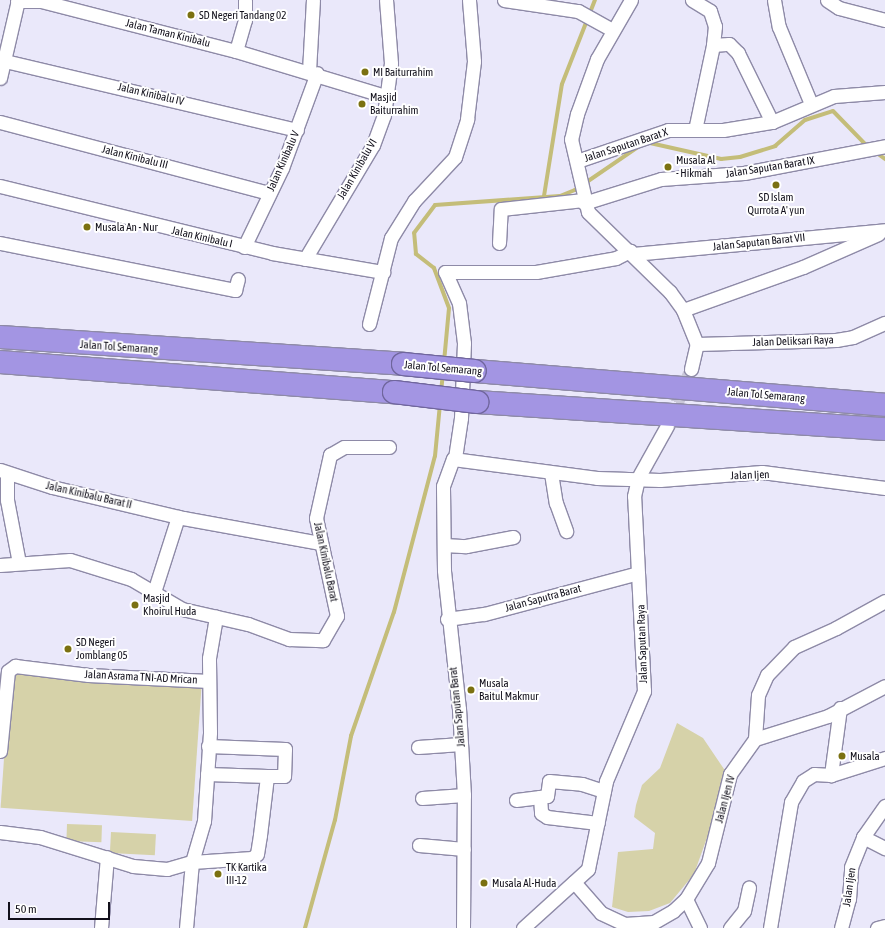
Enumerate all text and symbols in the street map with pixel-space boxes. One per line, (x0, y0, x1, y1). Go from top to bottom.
place label: SD Negeri Tandang 02 (199, 8, 286, 22)
marker: SD Negeri Tandang 02 (186, 10, 196, 20)
street label: Jalan Taman Kinibalu (124, 16, 212, 50)
place label: MI Baiturrahim (373, 65, 433, 79)
marker: MI Baiturrahim (360, 67, 370, 77)
street label: Jalan Kinibalu IV (117, 80, 185, 108)
place label: Masjid Baiturrahim (370, 91, 419, 117)
marker: Masjid Baiturrahim (357, 99, 367, 109)
street label: Jalan Saputan Barat X (583, 125, 669, 165)
street label: Jalan Kinibalu V (264, 129, 302, 193)
street label: Jalan Kinibalu VI (334, 136, 380, 202)
street label: Jalan Kinibalu III (101, 142, 169, 172)
street label: Jalan Saputan Barat IX (725, 153, 815, 181)
place label: Musala Al - Hikmah (676, 154, 716, 180)
marker: Musala Al - Hikmah (663, 162, 673, 172)
marker: SD Islam Qurrota A' yun (771, 180, 781, 190)
place label: SD Islam Qurrota A' yun (747, 191, 805, 217)
place label: Musala An - Nur (95, 220, 158, 234)
marker: Musala An - Nur (82, 222, 92, 232)
street label: Jalan Kinibalu I (170, 224, 234, 250)
street label: Jalan Saputan Barat VII (712, 231, 806, 253)
street label: Jalan Deliksari Raya (752, 333, 834, 349)
street label: Jalan Tol Semarang (80, 338, 158, 356)
street label: Jalan Tol Semarang (404, 358, 482, 378)
street label: Jalan Tol Semarang (727, 385, 805, 405)
street label: Jalan Ijen (730, 468, 770, 482)
street label: Jalan Kinibalu Barat II (45, 479, 133, 511)
street label: Jalan Kinibalu Barat (311, 521, 341, 603)
street label: Jalan Saputra Barat (504, 582, 582, 614)
place label: Masjid Khoirul Huda (143, 592, 196, 618)
marker: Masjid Khoirul Huda (130, 600, 140, 610)
street label: Jalan Saputan Raya (634, 604, 650, 684)
place label: SD Negeri Jomblang 05 (76, 636, 128, 662)
marker: SD Negeri Jomblang 05 (63, 644, 73, 654)
street label: Jalan Saputan Barat (446, 666, 468, 748)
street label: Jalan Asrama TNI-AD Mrican (84, 667, 198, 687)
place label: Musala Baitul Makmur (479, 677, 539, 703)
marker: Musala Baitul Makmur (466, 685, 476, 695)
place label: Musala (850, 749, 880, 763)
marker: Musala (837, 751, 847, 761)
street label: Jalan Ijen IV (712, 774, 738, 824)
place label: TK Kartika III-12 (226, 861, 267, 887)
street label: Jalan Ijen (840, 867, 858, 907)
marker: TK Kartika III-12 (213, 869, 223, 879)
place label: Musala Al-Huda (492, 876, 556, 890)
marker: Musala Al-Huda (479, 878, 489, 888)
scale bar (10, 894, 112, 920)
text: 50 m (15, 902, 37, 916)

